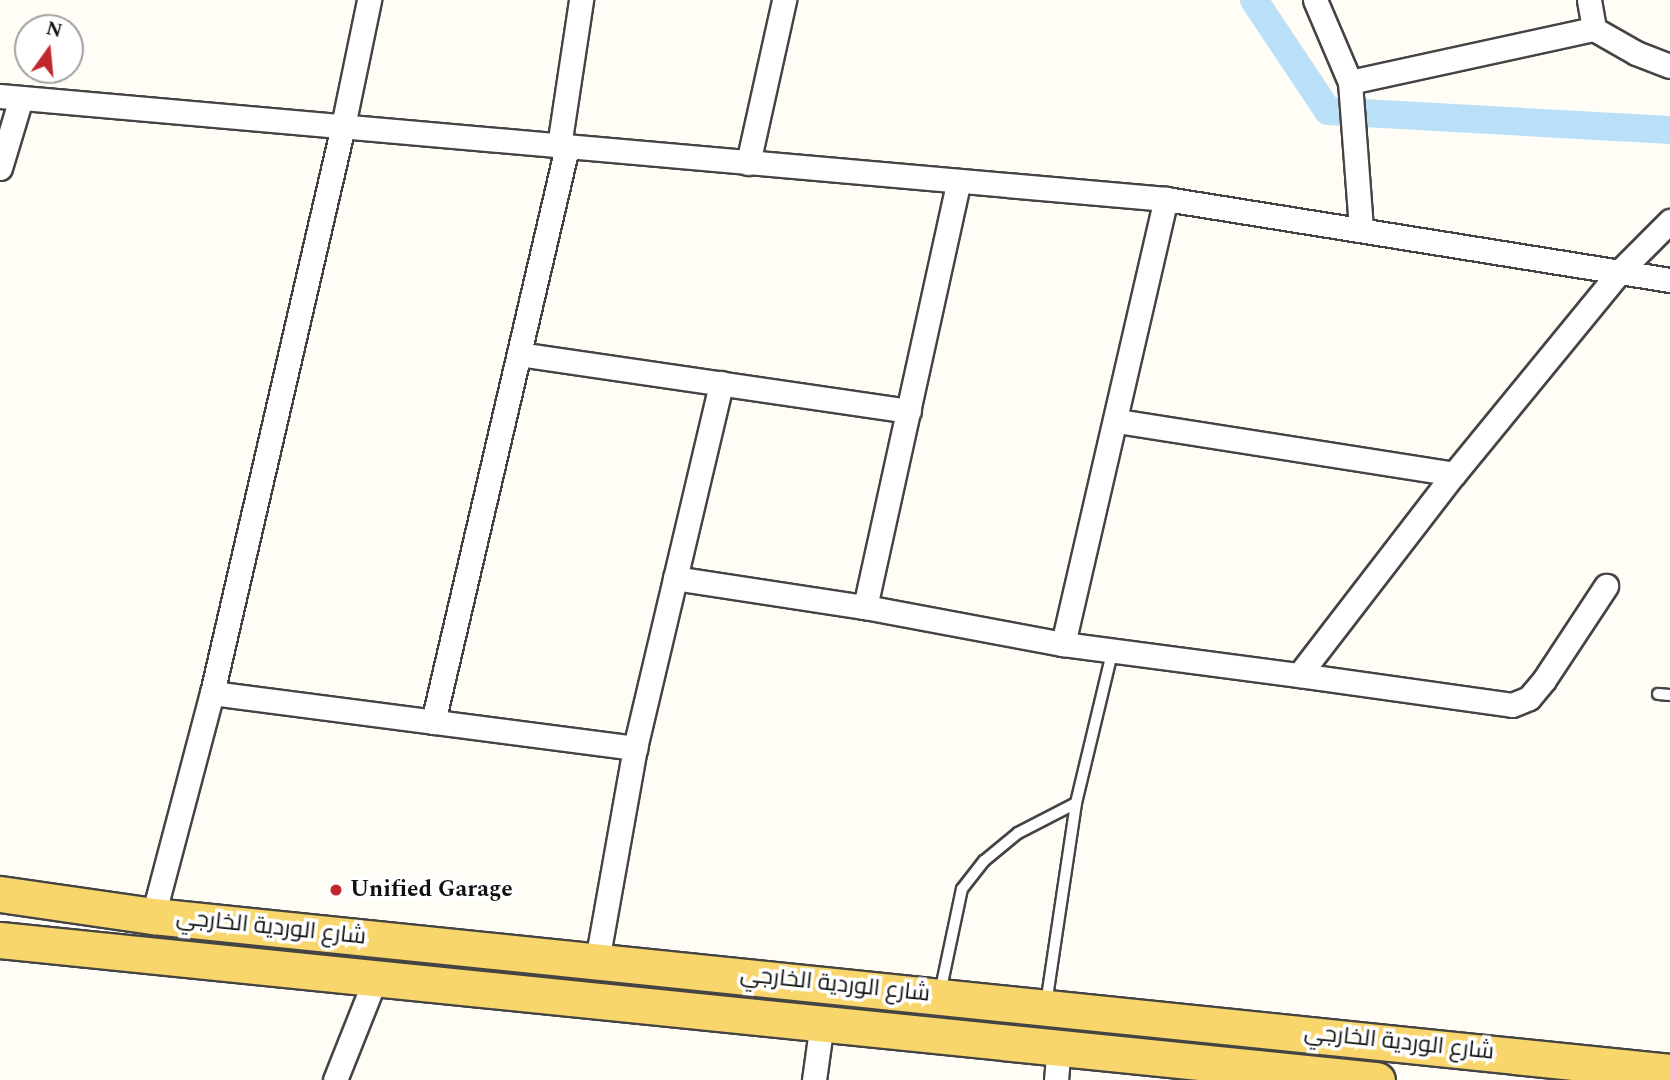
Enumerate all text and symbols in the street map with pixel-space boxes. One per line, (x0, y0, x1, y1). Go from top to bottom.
north arrow (14, 14, 84, 84)
text: N (43, 14, 65, 46)
place label: Unified Garage (350, 876, 513, 904)
marker: Unified Garage (328, 882, 344, 898)
street label: شارع الوردية الخارجي (175, 904, 367, 952)
street label: شارع الوردية الخارجي (739, 961, 931, 1009)
street label: شارع الوردية الخارجي (1303, 1019, 1495, 1067)

